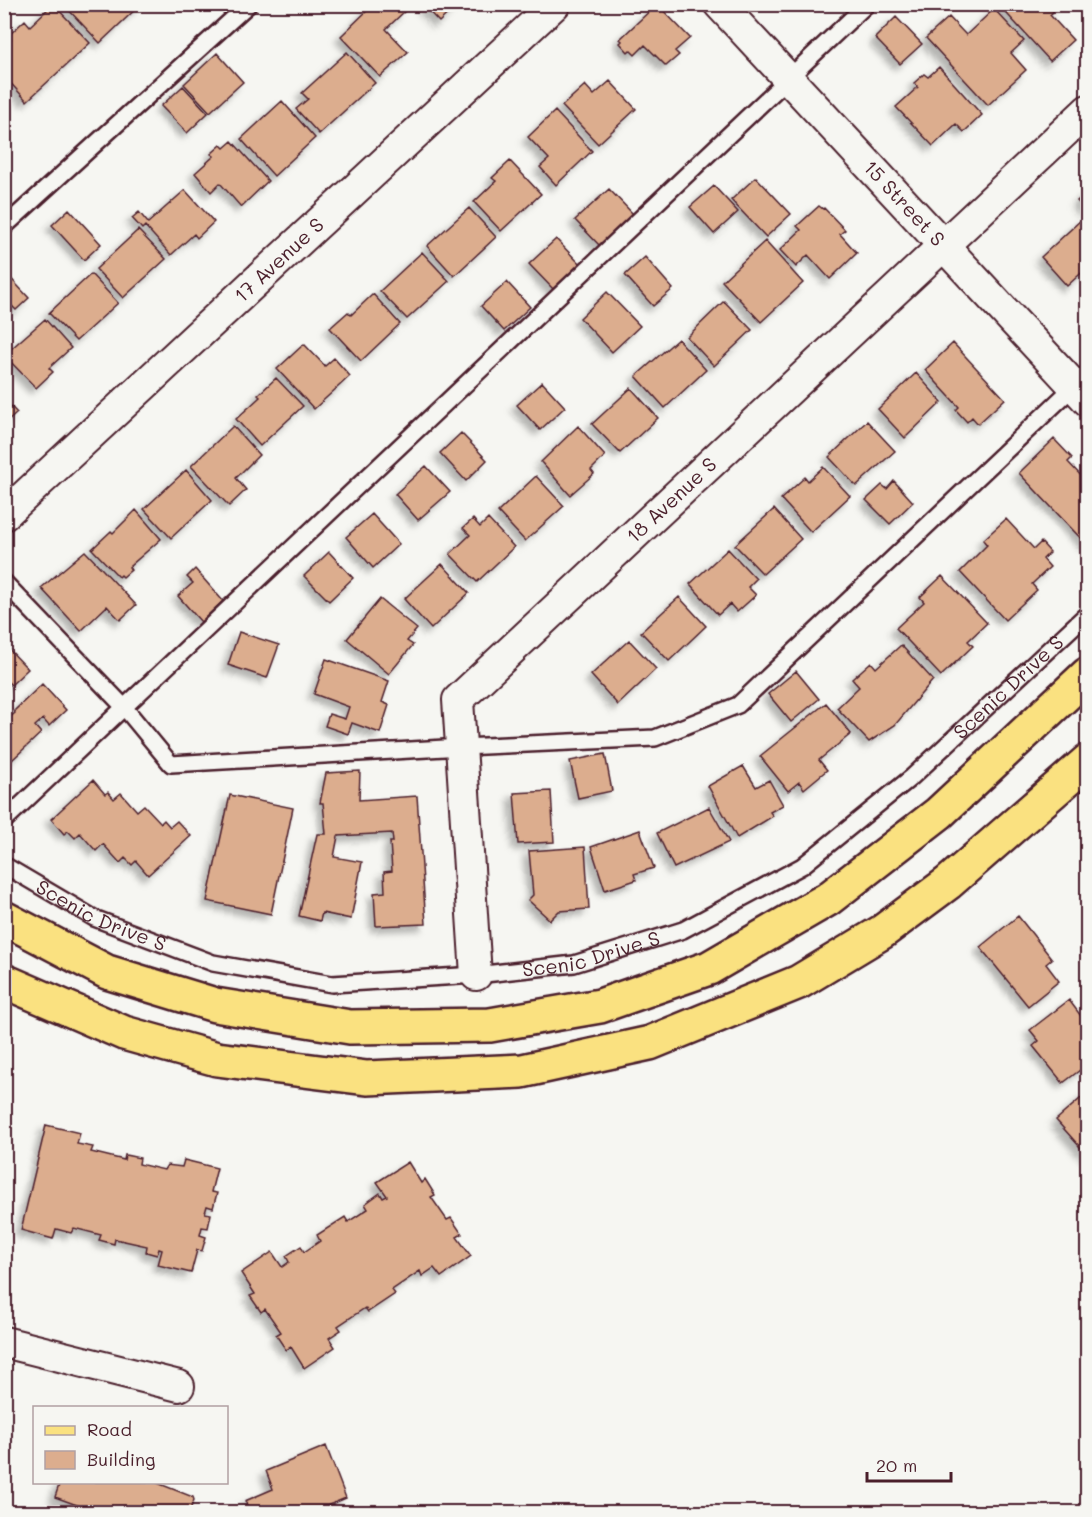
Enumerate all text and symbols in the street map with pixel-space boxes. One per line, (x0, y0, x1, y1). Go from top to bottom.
street label: 15 Street S (858, 154, 951, 251)
street label: 17 Avenue S (228, 211, 329, 307)
street label: 18 Avenue S (620, 451, 721, 548)
street label: Scenic Drive S (947, 629, 1068, 744)
street label: Scenic Drive S (32, 873, 170, 956)
street label: Scenic Drive S (521, 924, 663, 982)
legend (33, 1406, 228, 1484)
text: Road (87, 1417, 132, 1441)
scale bar (867, 1445, 951, 1483)
text: Building (87, 1447, 155, 1471)
text: 20 m (876, 1453, 917, 1477)

